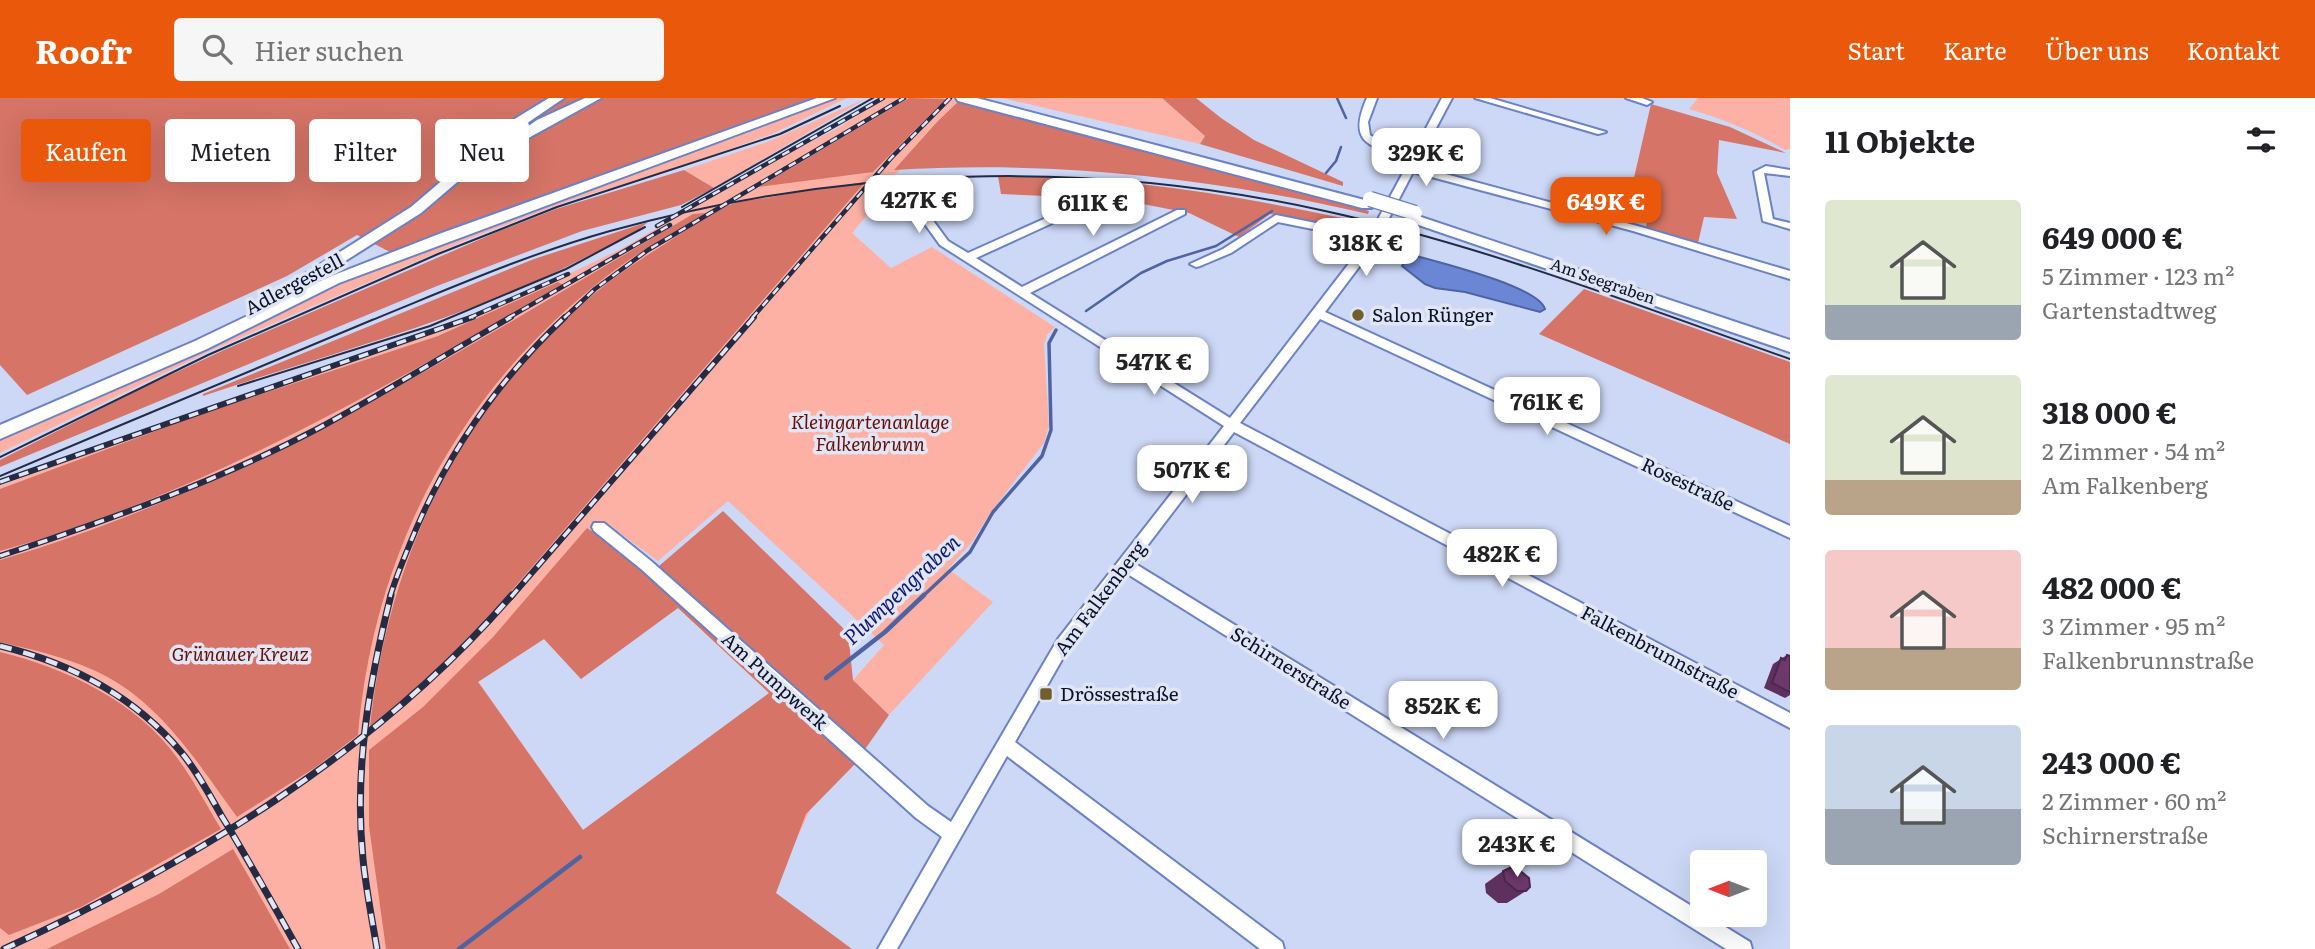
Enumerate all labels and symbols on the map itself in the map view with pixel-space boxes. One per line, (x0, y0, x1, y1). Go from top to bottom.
pin: 329K € (1369, 129, 1483, 188)
pin: 427K € (862, 176, 976, 235)
pin: 611K € (1036, 178, 1150, 238)
pin: 649K € (1549, 178, 1663, 237)
pin: 318K € (1309, 218, 1423, 278)
street label: Adlergestell (239, 245, 348, 321)
street label: Am Seegraben (1548, 251, 1659, 309)
place label: Salon Rünger (1372, 300, 1493, 328)
marker: Salon Rünger (1350, 307, 1366, 323)
pin: 547K € (1097, 338, 1211, 397)
pin: 761K € (1490, 378, 1604, 437)
park label: Kleingartenanlage Falkenbrunn (791, 407, 949, 457)
pin: 507K € (1135, 446, 1249, 505)
street label: Rosestraße (1637, 449, 1740, 517)
water label: Plumpengraben (835, 525, 966, 651)
pin: 482K € (1445, 530, 1559, 589)
street label: Am Falkenberg (1047, 534, 1152, 661)
street label: Falkenbrunnstraße (1576, 598, 1745, 705)
street label: Schirnerstraße (1226, 619, 1357, 715)
street label: Am Pumpwerk (716, 625, 836, 736)
park label: Grünauer Kreuz (172, 639, 308, 667)
place label: Drössestraße (1060, 679, 1179, 707)
pin: 852K € (1386, 682, 1500, 741)
marker: Drössestraße (1038, 686, 1054, 702)
pin: 243K € (1460, 820, 1574, 879)
north arrow (1690, 850, 1768, 928)

